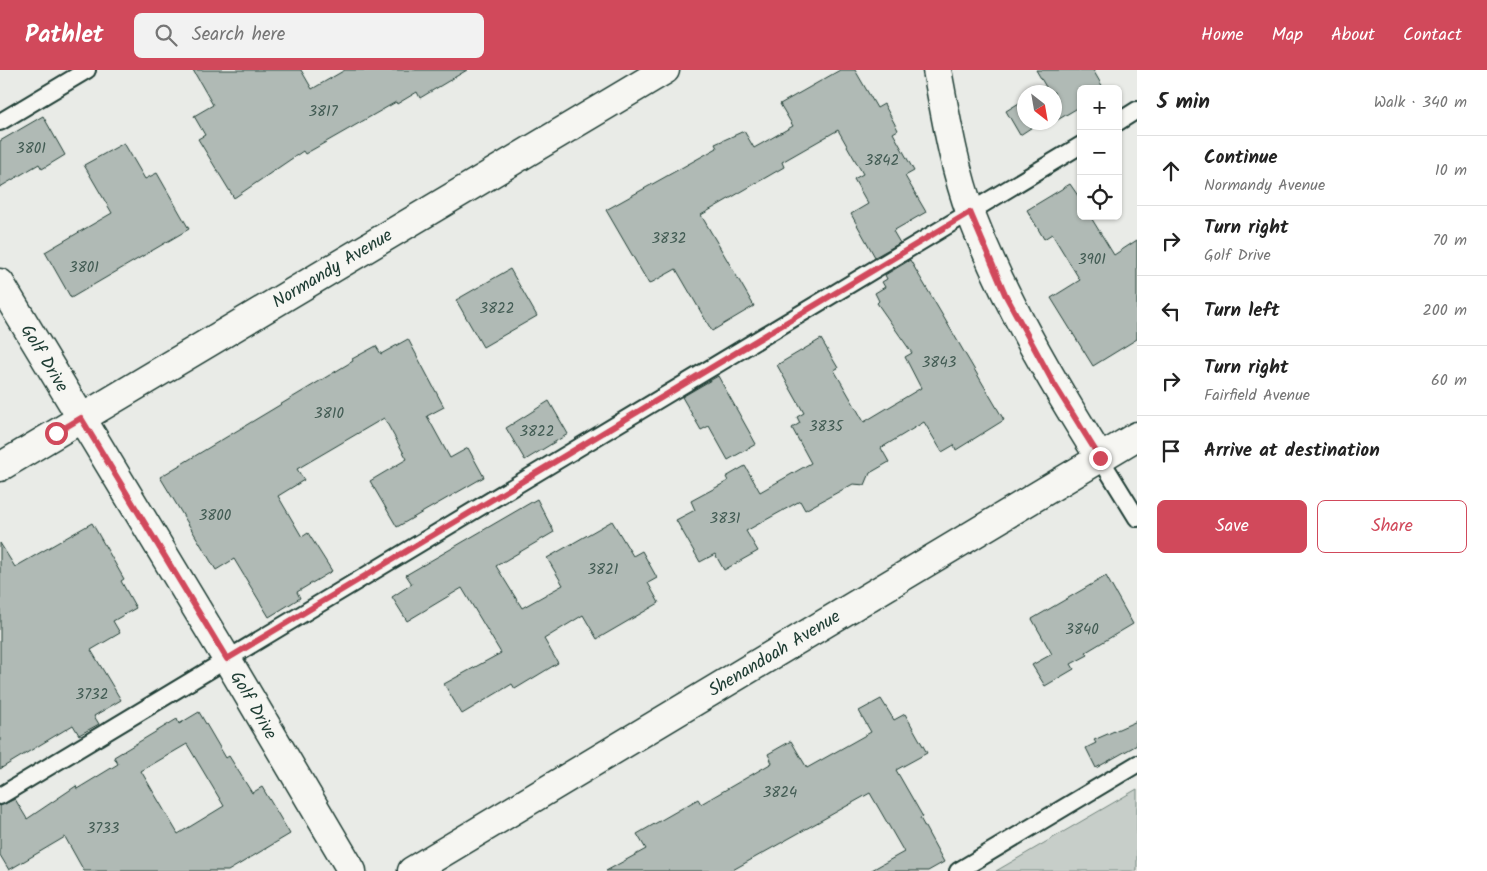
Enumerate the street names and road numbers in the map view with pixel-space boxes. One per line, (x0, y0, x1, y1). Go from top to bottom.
street label: Normandy Avenue (267, 222, 399, 317)
street label: Golf Drive (12, 319, 75, 398)
street label: Shenandoah Avenue (703, 603, 847, 705)
street label: Golf Drive (221, 666, 284, 746)

